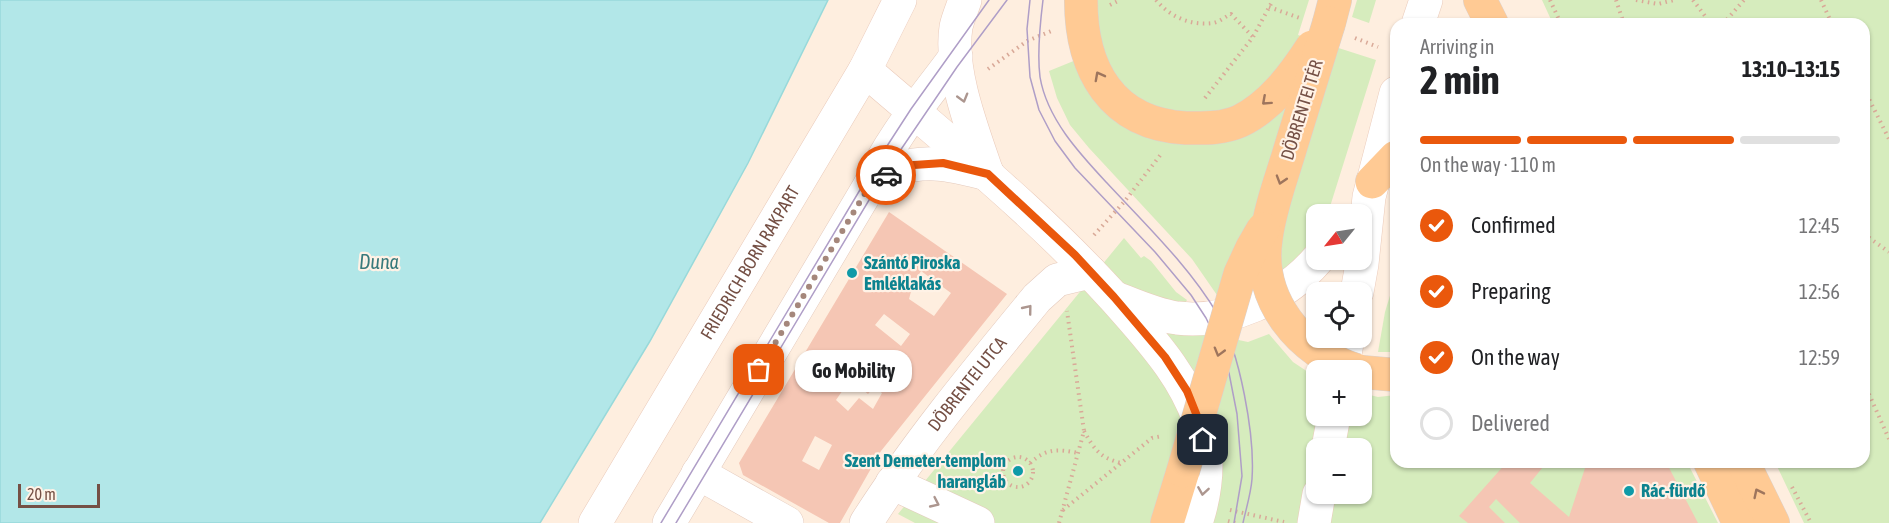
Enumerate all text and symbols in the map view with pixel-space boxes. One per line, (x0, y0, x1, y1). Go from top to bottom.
text: Arriving in (1420, 35, 1494, 58)
text: 13:10–13:15 (1742, 56, 1840, 82)
street label: DÖBRENTEI TÉR (1276, 57, 1327, 162)
text: 2 min (1420, 58, 1500, 102)
one-way arrow (1095, 72, 1106, 83)
one-way arrow (956, 93, 969, 103)
one-way arrow (1262, 94, 1273, 105)
courier (856, 145, 916, 205)
text: On the way · 110 m (1420, 153, 1556, 176)
icon: car (870, 159, 903, 192)
one-way arrow (1276, 174, 1288, 185)
street label: FRIEDRICH BORN RAKPART (696, 182, 804, 343)
north arrow (1306, 204, 1372, 270)
map controls (1306, 204, 1372, 504)
icon: check (1420, 209, 1453, 242)
text: Confirmed (1471, 212, 1556, 238)
text: 12:45 (1799, 214, 1840, 237)
water label: Duna (359, 250, 399, 273)
place label: Szántó Piroska Emléklakás (864, 252, 960, 294)
marker: Szántó Piroska Emléklakás (845, 266, 859, 280)
icon: check (1420, 275, 1453, 308)
text: Preparing (1471, 278, 1551, 304)
text: 12:56 (1799, 280, 1840, 303)
button: locate (1306, 282, 1372, 348)
one-way arrow (1020, 305, 1031, 316)
street label: DÖBRENTEI UTCA (923, 332, 1011, 435)
icon: check (1420, 341, 1453, 374)
pin (733, 344, 784, 395)
text: On the way (1471, 344, 1560, 370)
one-way arrow (1214, 346, 1226, 357)
text: 12:59 (1799, 346, 1840, 369)
callout: Go Mobility (795, 349, 912, 391)
icon: bag (742, 353, 775, 386)
text: Go Mobility (812, 359, 895, 382)
button: + (1306, 360, 1372, 426)
text: Delivered (1471, 410, 1550, 436)
pin (1177, 414, 1228, 465)
icon: home (1186, 423, 1219, 456)
button: − (1306, 438, 1372, 504)
place label: Szent Demeter-templom harangláb (845, 450, 1006, 492)
marker: Szent Demeter-templom harangláb (1011, 464, 1025, 478)
place label: Rác-fürdő (1641, 480, 1706, 501)
scale bar (18, 481, 100, 508)
marker: Rác-fürdő (1622, 484, 1636, 498)
text: 20 m (27, 485, 56, 503)
one-way arrow (1198, 486, 1210, 495)
one-way arrow (1753, 488, 1765, 499)
one-way arrow (928, 496, 939, 508)

